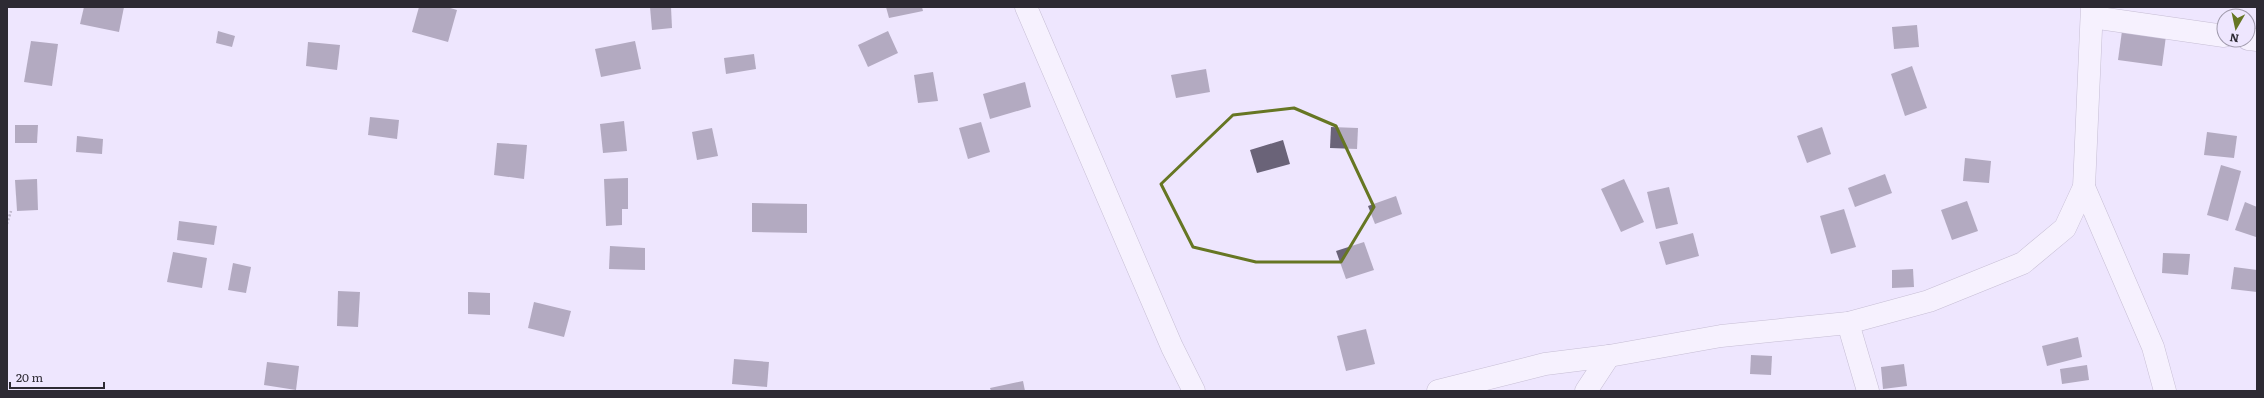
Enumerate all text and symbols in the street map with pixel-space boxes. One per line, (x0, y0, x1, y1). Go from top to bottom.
north arrow (2216, 8, 2256, 48)
text: N (2228, 30, 2240, 47)
scale bar (10, 364, 104, 390)
text: 20 m (16, 368, 43, 386)

